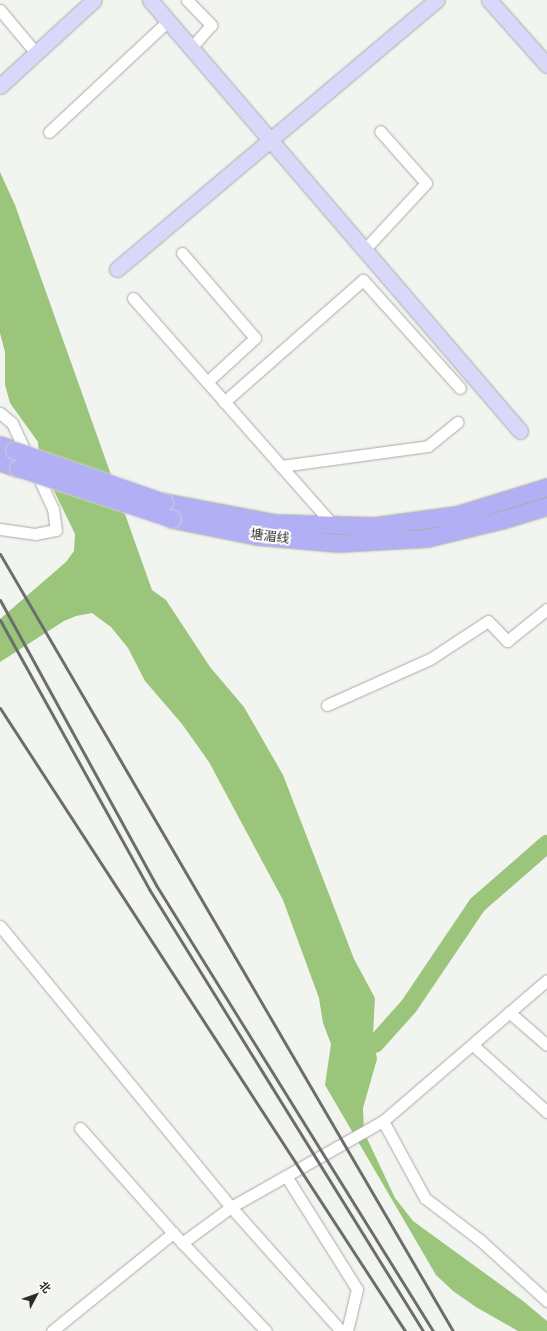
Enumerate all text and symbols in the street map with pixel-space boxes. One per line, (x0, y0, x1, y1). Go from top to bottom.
street label: 塘湄线 (250, 526, 290, 546)
north arrow (16, 1275, 56, 1315)
text: 北 (37, 1278, 54, 1295)

